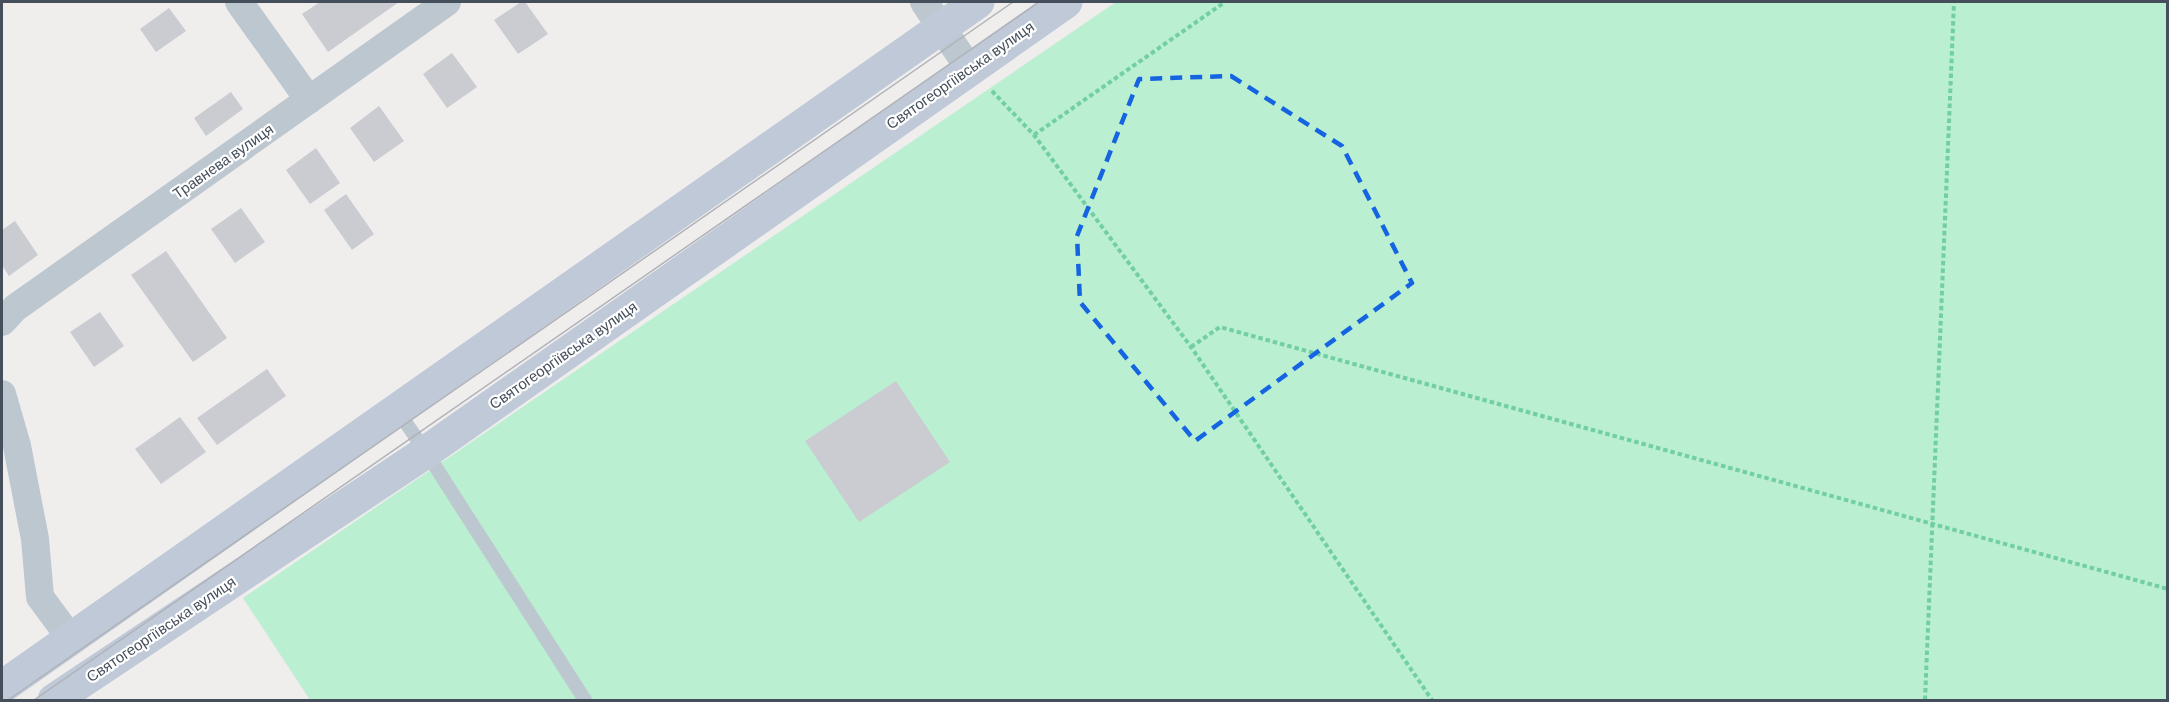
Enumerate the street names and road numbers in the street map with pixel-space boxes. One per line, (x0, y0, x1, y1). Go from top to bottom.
street label: Святогеоргіївська вулиця (883, 18, 1037, 132)
street label: Травнева вулиця (170, 120, 276, 202)
street label: Святогеоргіївська вулиця (486, 298, 640, 412)
street label: Святогеоргіївська вулиця (83, 573, 239, 685)

